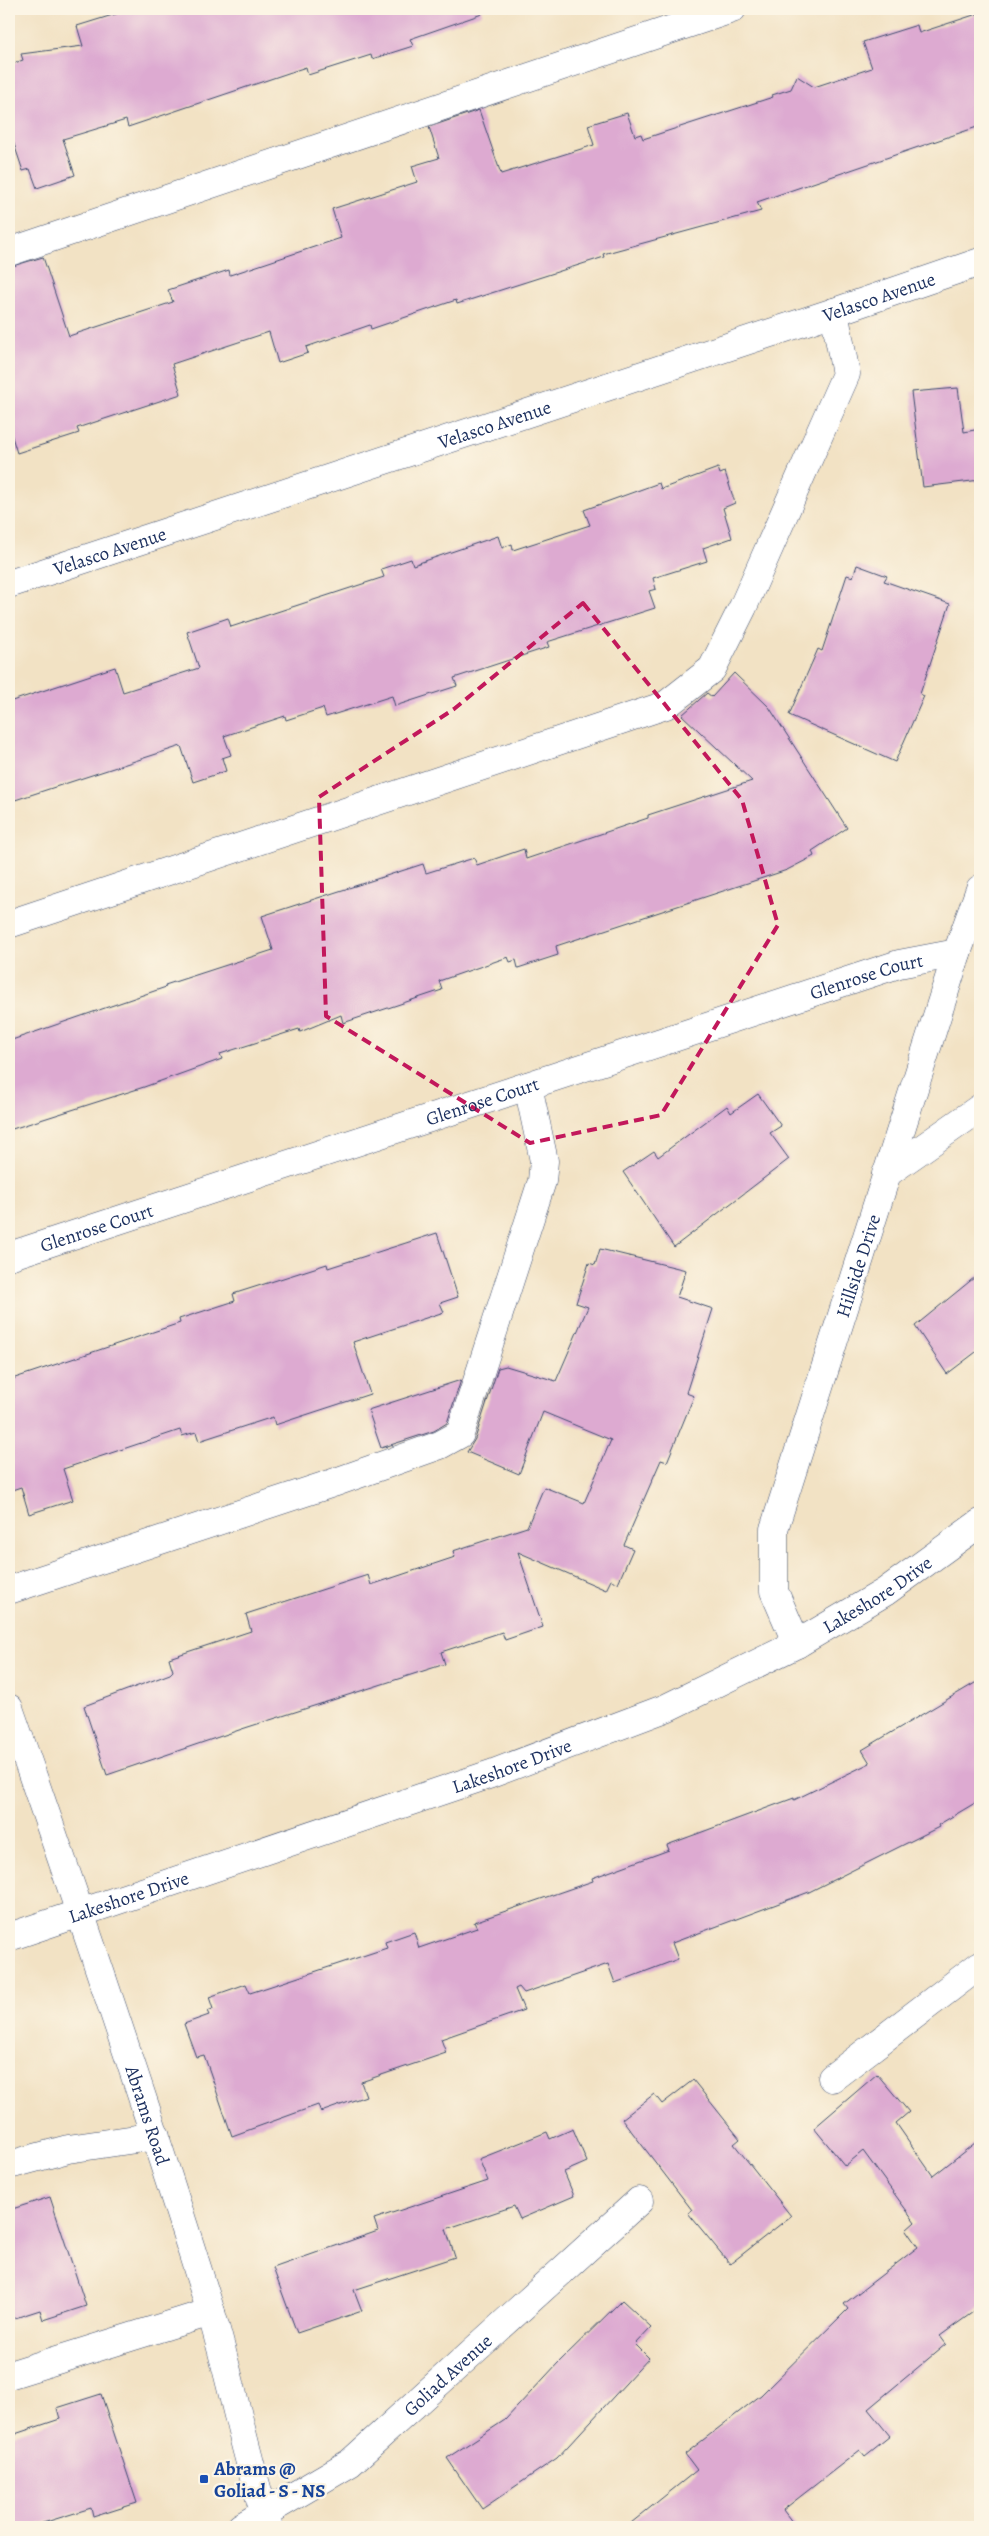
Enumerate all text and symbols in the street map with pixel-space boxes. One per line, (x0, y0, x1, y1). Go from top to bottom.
street label: Velasco Avenue (818, 266, 939, 329)
street label: Velasco Avenue (434, 394, 554, 456)
street label: Velasco Avenue (49, 521, 170, 583)
street label: Glenrose Court (807, 948, 925, 1006)
street label: Glenrose Court (423, 1071, 542, 1132)
street label: Glenrose Court (37, 1198, 157, 1259)
street label: Hillside Drive (830, 1211, 887, 1321)
street label: Lakeshore Drive (818, 1550, 938, 1640)
street label: Lakeshore Drive (449, 1733, 575, 1800)
street label: Lakeshore Drive (65, 1865, 192, 1930)
street label: Abrams Road (118, 2061, 176, 2169)
street label: Goliad Avenue (398, 2328, 498, 2422)
place label: Abrams @ Goliad - S - NS (213, 2456, 325, 2504)
marker: Abrams @ Goliad - S - NS (198, 2473, 210, 2485)

